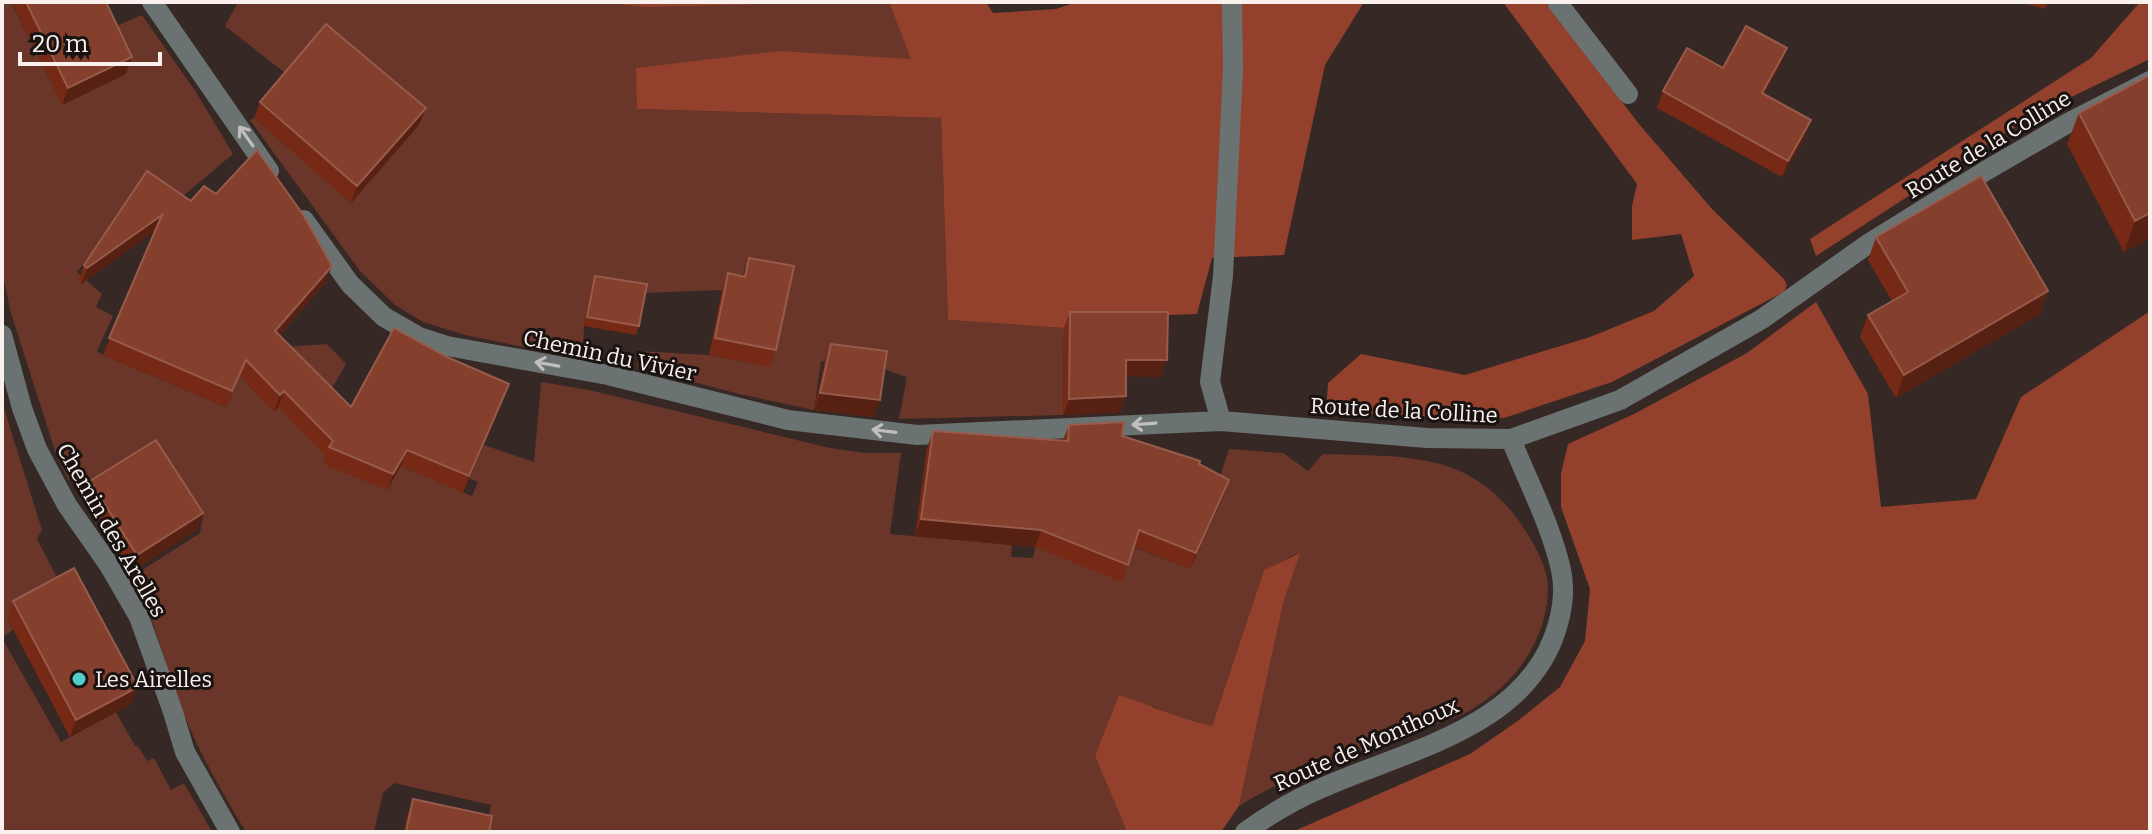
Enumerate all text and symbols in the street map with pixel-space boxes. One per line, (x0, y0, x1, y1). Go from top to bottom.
scale bar (20, 16, 160, 66)
text: 20 m (32, 30, 88, 58)
street label: Route de la Colline (1901, 84, 2076, 204)
one-way arrow (238, 126, 254, 148)
street label: Chemin du Vivier (521, 324, 699, 387)
one-way arrow (535, 356, 560, 371)
street label: Route de la Colline (1310, 392, 1498, 429)
one-way arrow (1131, 417, 1158, 432)
one-way arrow (872, 423, 897, 438)
street label: Chemin des Arelles (51, 438, 172, 622)
place label: Les Airelles (95, 666, 212, 693)
marker: Les Airelles (70, 670, 88, 688)
street label: Route de Monthoux (1270, 692, 1463, 797)

